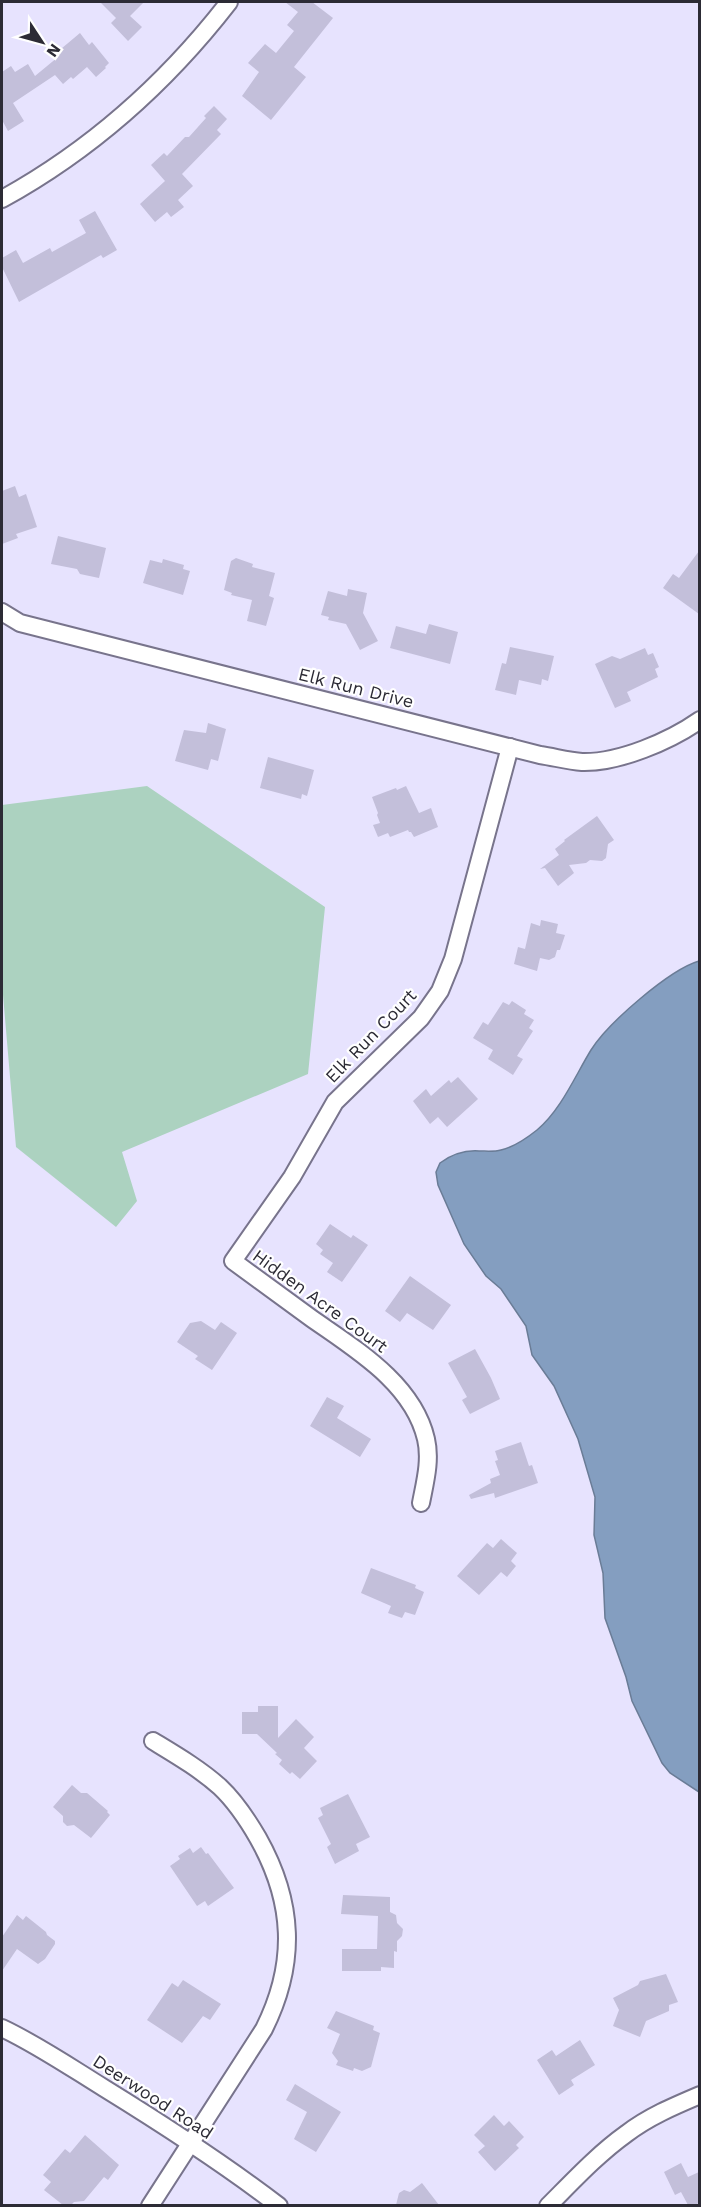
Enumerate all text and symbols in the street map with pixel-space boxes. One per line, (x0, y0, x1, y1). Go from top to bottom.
north arrow (12, 12, 72, 72)
text: N (43, 40, 65, 61)
street label: Elk Run Drive (296, 663, 416, 712)
street label: Elk Run Court (321, 984, 421, 1087)
street label: Hidden Acre Court (249, 1245, 392, 1357)
street label: Deerwood Road (89, 2050, 217, 2143)

